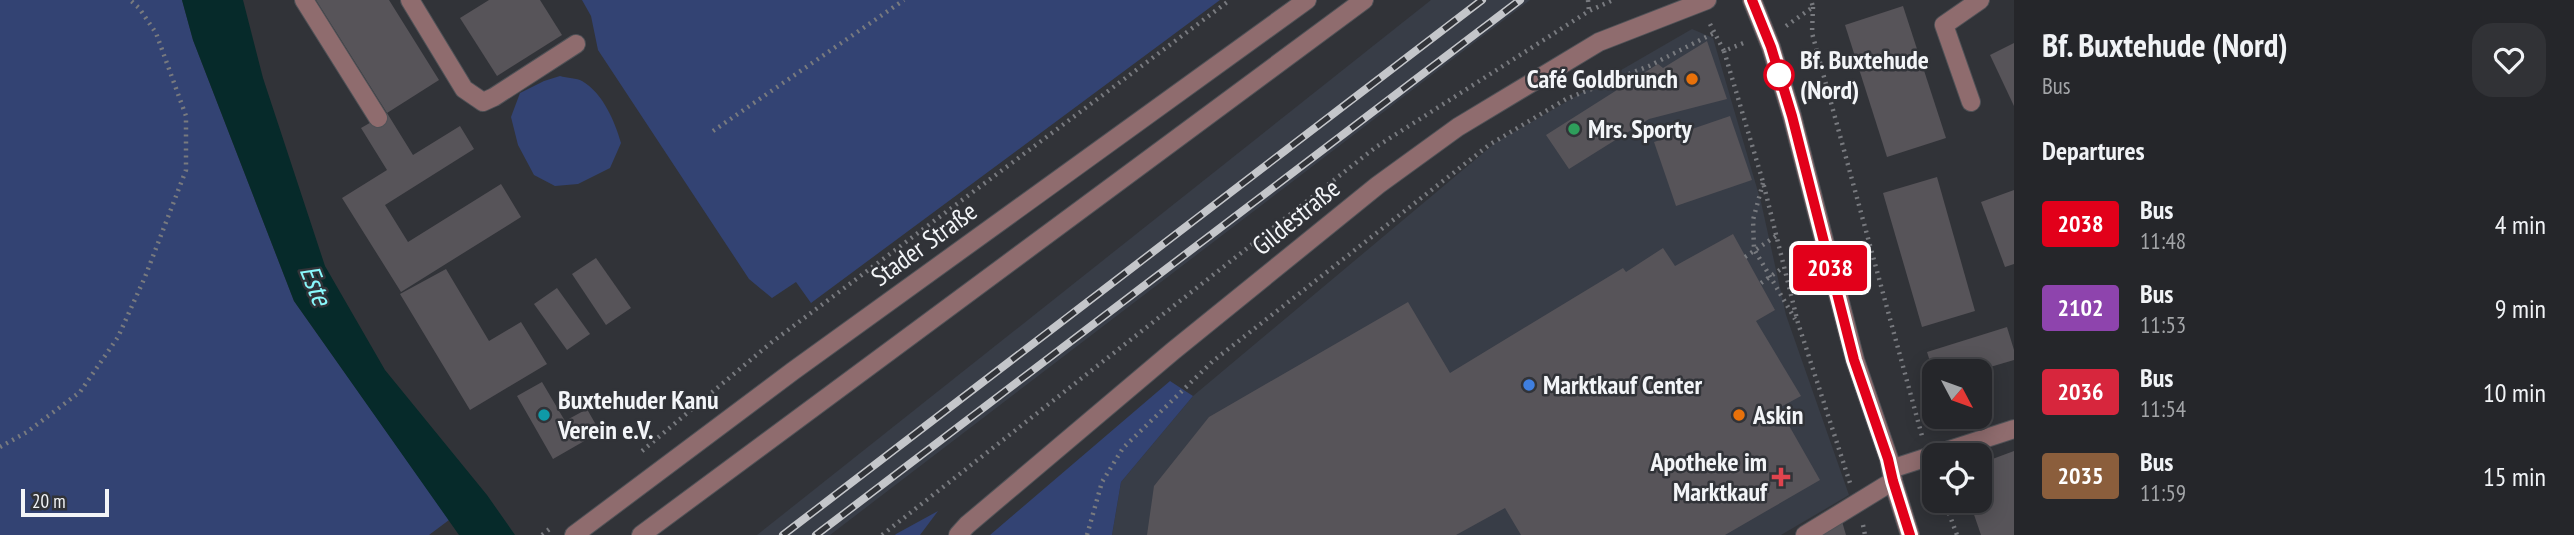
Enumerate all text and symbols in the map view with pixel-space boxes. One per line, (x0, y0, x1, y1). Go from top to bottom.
text: Bf. Buxtehude (Nord) (2042, 23, 2288, 66)
button: heart (2472, 23, 2546, 97)
place label: Bf. Buxtehude (Nord) (1800, 43, 1929, 106)
marker: Bf. Buxtehude (Nord) (1764, 60, 1794, 90)
place label: Café Goldbrunch (1527, 62, 1678, 95)
marker: Café Goldbrunch (1684, 71, 1700, 87)
text: Bus (2042, 71, 2071, 100)
place label: Mrs. Sporty (1588, 112, 1692, 145)
marker: Mrs. Sporty (1566, 121, 1582, 137)
text: Departures (2042, 134, 2145, 167)
street label: Gildestraße (1245, 171, 1346, 262)
text: Bus (2140, 193, 2173, 226)
street label: Stader Straße (864, 194, 983, 293)
text: 2038 (2058, 208, 2103, 239)
text: 4 min (2495, 208, 2546, 241)
text: 11:48 (2140, 226, 2186, 255)
line badge: 2038 (1781, 245, 1879, 291)
text: 2038 (1807, 252, 1853, 283)
water label: Este (292, 259, 342, 313)
text: Bus (2140, 277, 2173, 310)
text: 2102 (2058, 292, 2103, 323)
text: 9 min (2495, 292, 2546, 325)
text: 11:53 (2140, 310, 2186, 339)
north arrow (1922, 359, 1992, 429)
map controls (1922, 359, 1992, 513)
text: Bus (2140, 361, 2173, 394)
place label: Marktkauf Center (1543, 368, 1703, 401)
text: 2036 (2058, 376, 2103, 407)
text: 10 min (2483, 376, 2546, 409)
marker: Marktkauf Center (1521, 377, 1537, 393)
place label: Buxtehuder Kanu Verein e.V. (557, 383, 719, 446)
text: 11:54 (2140, 394, 2186, 423)
place label: Askin (1752, 398, 1803, 431)
marker: Buxtehuder Kanu Verein e.V. (536, 407, 552, 423)
marker: Askin (1731, 407, 1747, 423)
button: locate (1922, 443, 1992, 513)
place label: Apotheke im Marktkauf (1649, 445, 1769, 508)
text: Bus (2140, 445, 2173, 478)
text: 2035 (2058, 460, 2103, 491)
text: 15 min (2483, 460, 2546, 493)
marker: Apotheke im Marktkauf (1773, 469, 1789, 485)
text: 11:59 (2140, 478, 2186, 507)
scale bar (21, 486, 108, 518)
text: 20 m (32, 489, 66, 513)

